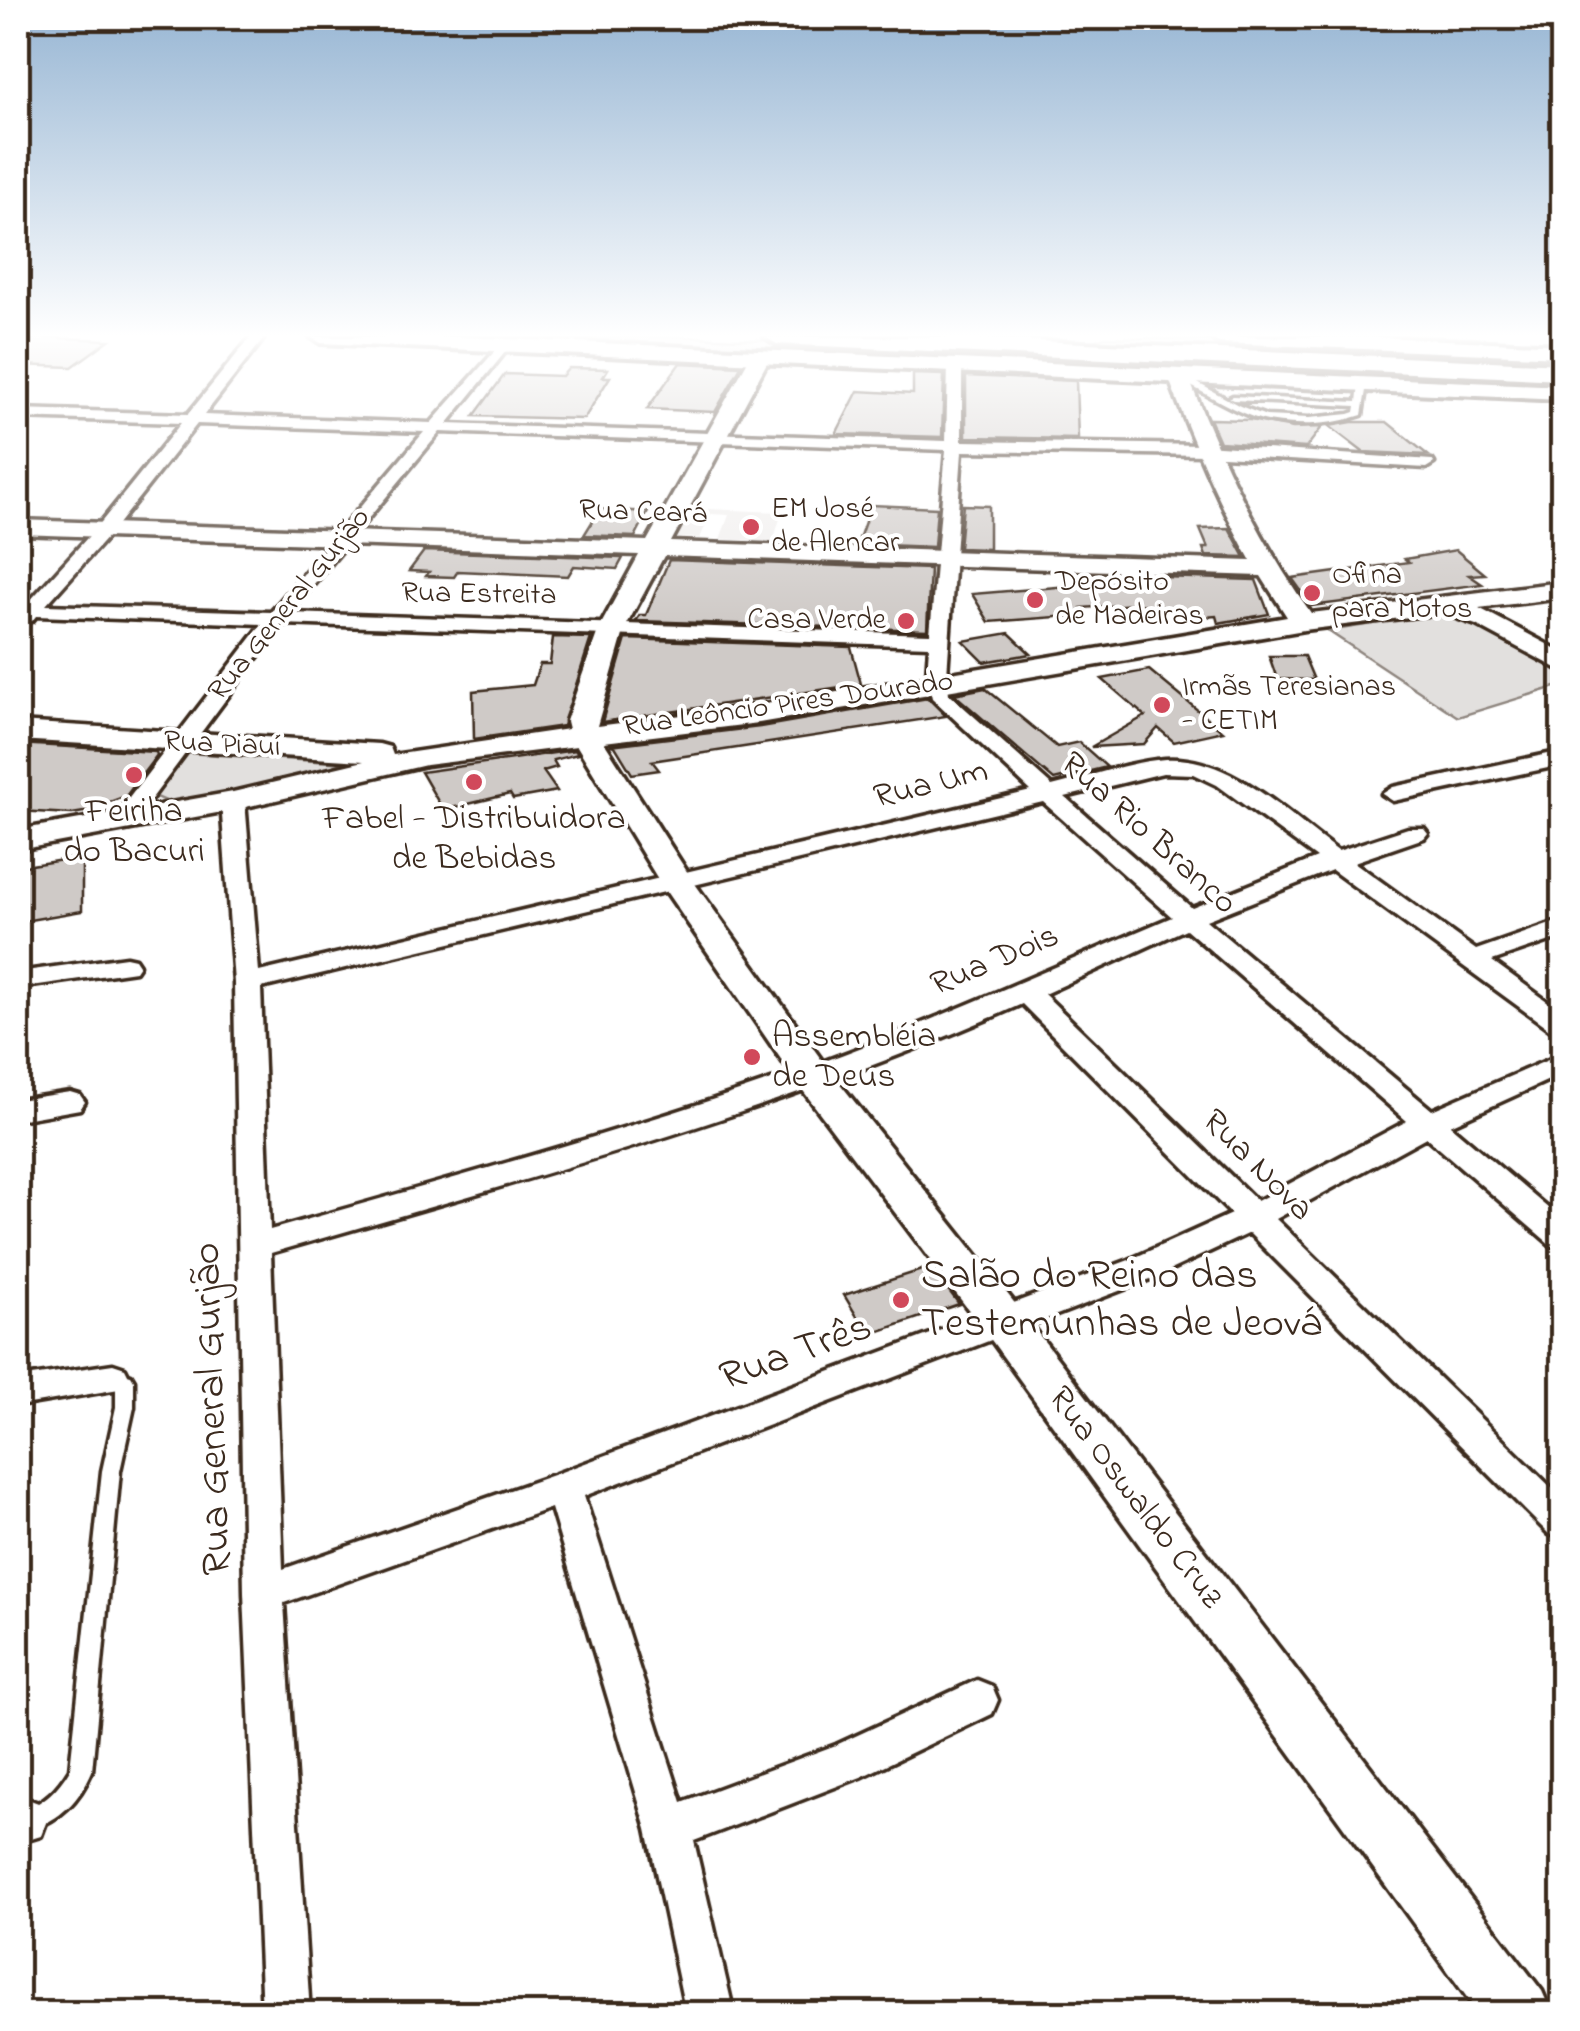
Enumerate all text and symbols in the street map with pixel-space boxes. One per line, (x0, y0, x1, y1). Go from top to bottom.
place label: EM José de Alencar (771, 488, 900, 566)
street label: Rua Ceará (578, 489, 708, 537)
street label: Rua General Gurjão (198, 499, 382, 711)
marker: EM José de Alencar (740, 516, 762, 538)
place label: Ofina para Motos (1332, 554, 1472, 632)
place label: Depósito de Madeiras (1054, 561, 1204, 639)
street label: Rua Estreita (401, 572, 557, 618)
marker: Ofina para Motos (1301, 582, 1323, 604)
marker: Depósito de Madeiras (1024, 589, 1046, 611)
place label: Casa Verde (747, 599, 887, 643)
marker: Casa Verde (895, 610, 917, 632)
street label: Rua Leôncio Pires Dourado (620, 660, 956, 750)
place label: Irmãs Teresianas - CETIM (1182, 666, 1396, 744)
marker: Irmãs Teresianas - CETIM (1151, 694, 1173, 716)
street label: Rua Piauí (162, 720, 282, 770)
street label: Rua Rio Branco (1048, 740, 1248, 928)
street label: Rua Um (868, 746, 994, 824)
marker: Feiriha do Bacuri (123, 764, 145, 786)
marker: Fabel - Distribuidora de Bebidas (463, 771, 485, 793)
place label: Feiriha do Bacuri (63, 787, 205, 878)
place label: Fabel - Distribuidora de Bebidas (321, 794, 626, 885)
street label: Rua Dois (923, 911, 1067, 1011)
place label: Assembléia de Deus (772, 1012, 936, 1103)
marker: Assembléia de Deus (741, 1046, 763, 1068)
street label: Rua Nova (1189, 1098, 1325, 1234)
street label: Rua General Gurjão (177, 1242, 249, 1576)
place label: Salão do Reino das Testemunhas de Jeová (921, 1246, 1321, 1355)
marker: Salão do Reino das Testemunhas de Jeová (890, 1289, 912, 1311)
street label: Rua Três (712, 1297, 880, 1409)
street label: Rua Oswaldo Cruz (1034, 1376, 1236, 1620)

